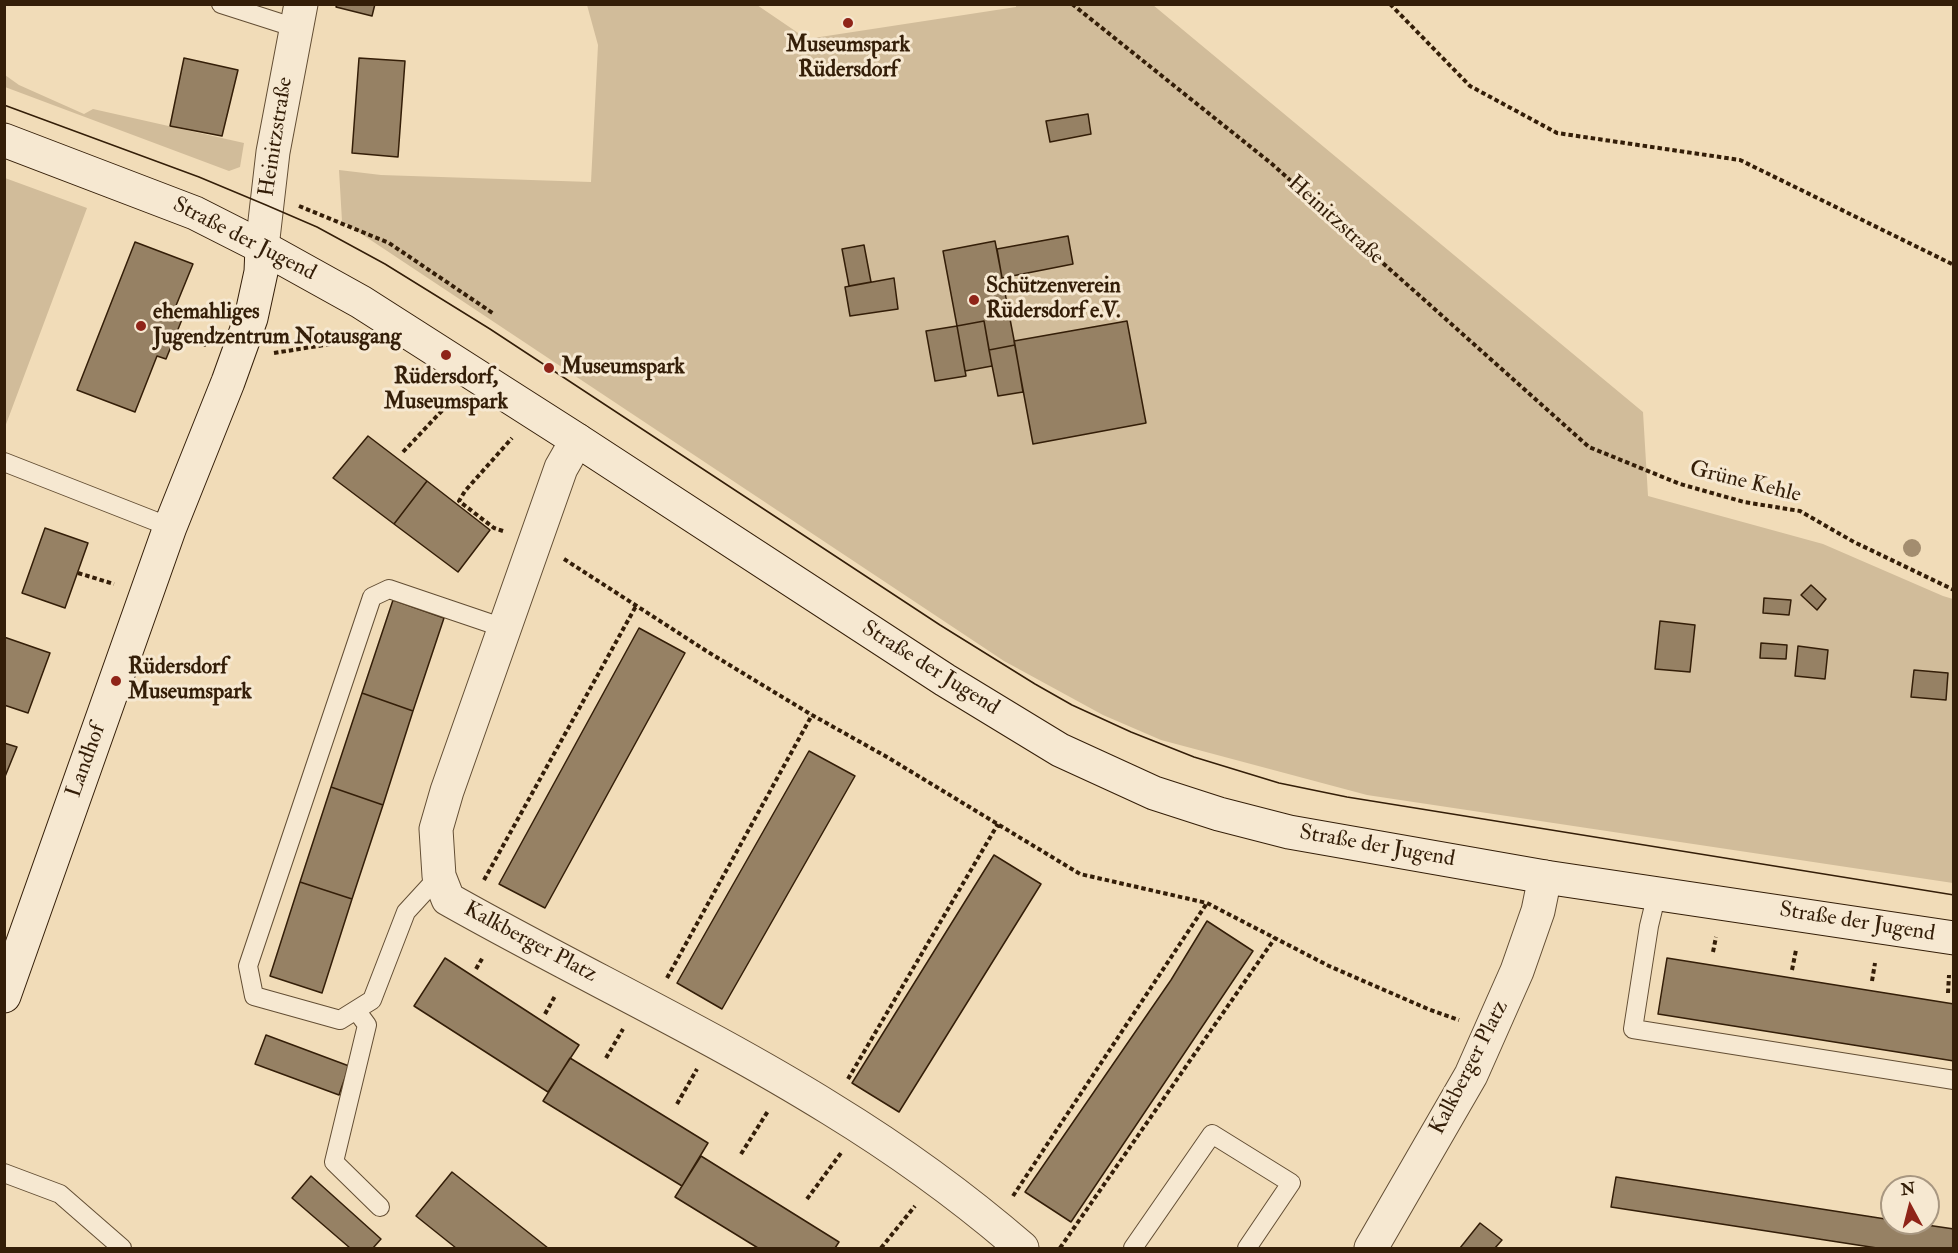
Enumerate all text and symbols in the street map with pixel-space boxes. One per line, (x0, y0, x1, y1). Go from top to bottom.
marker: Museumspark Rüdersdorf (841, 16, 855, 30)
place label: Museumspark Rüdersdorf (786, 33, 910, 84)
street label: Heinitzstraße (255, 75, 299, 199)
street label: Heinitzstraße (1281, 171, 1389, 271)
street label: Straße der Jugend (168, 193, 320, 287)
place label: Schützenverein Rüdersdorf e.V. (986, 274, 1121, 326)
marker: Schützenverein Rüdersdorf e.V. (967, 293, 981, 307)
place label: ehemahliges Jugendzentrum Notausgang (153, 300, 401, 352)
marker: ehemahliges Jugendzentrum Notausgang (134, 319, 148, 333)
marker: Rüdersdorf, Museumspark (439, 348, 453, 362)
place label: Museumspark (561, 355, 685, 381)
marker: Museumspark (542, 361, 556, 375)
place label: Rüdersdorf, Museumspark (384, 365, 508, 416)
street label: Grüne Kehle (1687, 456, 1803, 510)
street label: Straße der Jugend (856, 616, 1004, 722)
place label: Rüdersdorf Museumspark (128, 655, 252, 706)
marker: Rüdersdorf Museumspark (109, 674, 123, 688)
street label: Landhof (62, 721, 112, 801)
street label: Straße der Jugend (1297, 820, 1457, 874)
street label: Kalkberger Platz (459, 897, 601, 989)
street label: Straße der Jugend (1777, 898, 1937, 948)
street label: Kalkberger Platz (1425, 997, 1515, 1139)
north arrow (1880, 1175, 1940, 1235)
text: N (1900, 1178, 1916, 1200)

